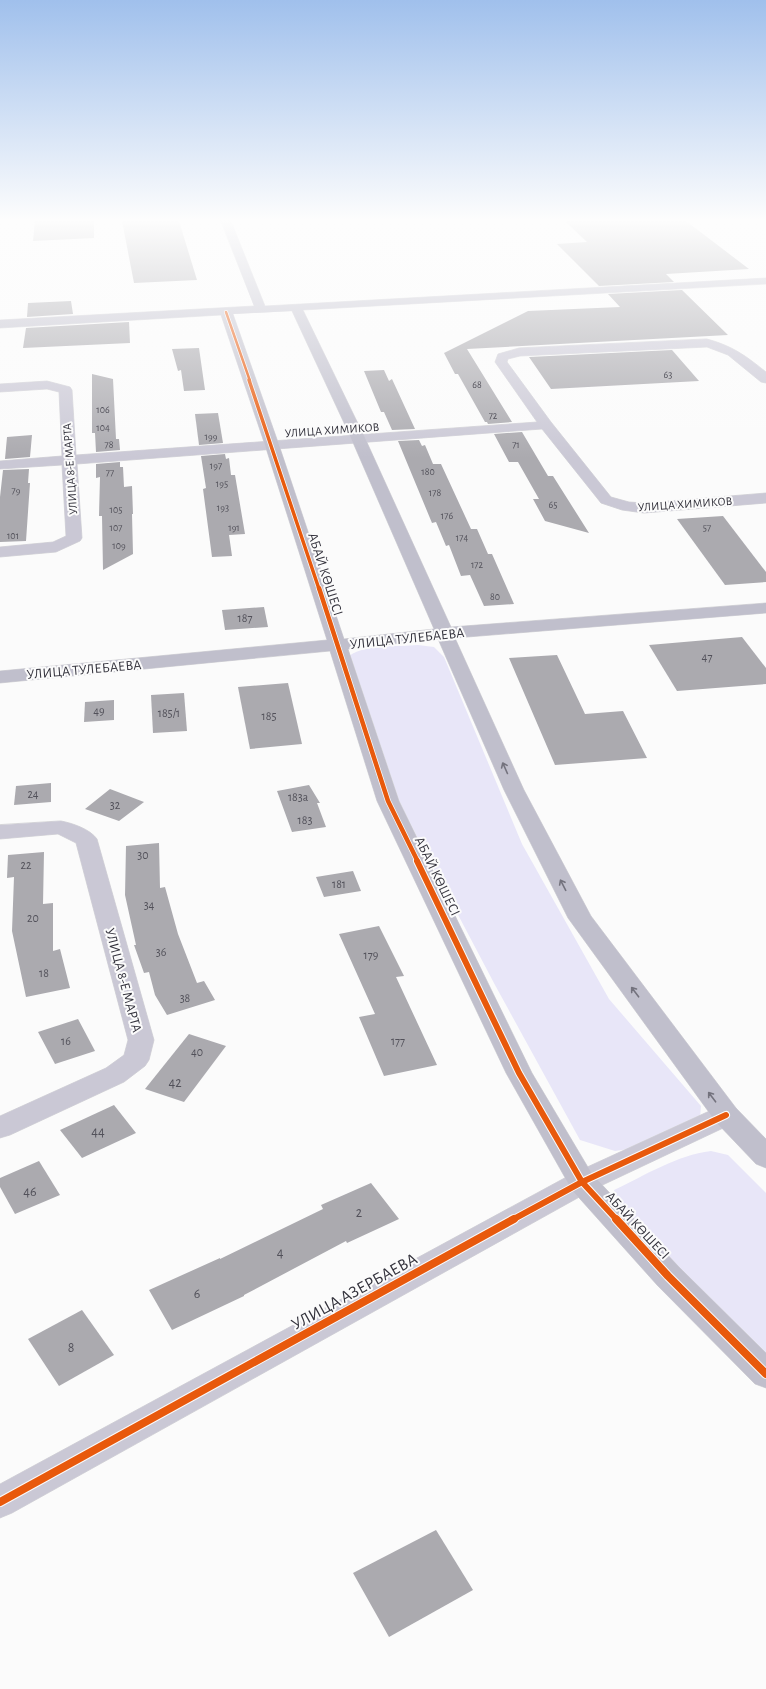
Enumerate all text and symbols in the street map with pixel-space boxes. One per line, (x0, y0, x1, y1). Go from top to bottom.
house number: 63 (664, 370, 672, 380)
house number: 68 (472, 380, 482, 390)
house number: 106 (96, 405, 110, 415)
house number: 72 (489, 411, 498, 421)
street label: УЛИЦА ХИМИКОВ (284, 421, 380, 439)
street label: УЛИЦА 8-Е МАРТА (61, 423, 79, 515)
house number: 104 (96, 423, 110, 433)
house number: 199 (205, 432, 218, 442)
house number: 78 (105, 440, 114, 450)
house number: 71 (512, 440, 520, 450)
house number: 197 (210, 461, 222, 471)
house number: 180 (421, 467, 435, 477)
house number: 77 (106, 468, 114, 478)
house number: 195 (216, 479, 228, 489)
house number: 79 (12, 486, 21, 496)
house number: 178 (429, 488, 441, 498)
street label: УЛИЦА ХИМИКОВ (637, 495, 733, 513)
house number: 65 (549, 500, 557, 510)
house number: 193 (217, 503, 229, 513)
house number: 105 (110, 505, 122, 515)
house number: 176 (441, 511, 453, 521)
house number: 107 (110, 523, 122, 533)
house number: 191 (228, 523, 240, 533)
house number: 57 (703, 523, 711, 533)
house number: 101 (7, 531, 19, 541)
street label: АБАЙ КӨШЕСІ (305, 531, 346, 618)
house number: 174 (456, 533, 468, 543)
house number: 109 (112, 541, 126, 551)
house number: 172 (471, 560, 484, 570)
house number: 80 (490, 592, 500, 602)
house number: 187 (238, 612, 252, 624)
street label: УЛИЦА ТУЛЕБАЕВА (349, 626, 465, 652)
house number: 47 (702, 651, 712, 663)
street label: УЛИЦА ТУЛЕБАЕВА (26, 658, 142, 682)
house number: 49 (93, 705, 105, 717)
house number: 185/1 (158, 707, 180, 719)
house number: 185 (262, 710, 276, 722)
one-way arrow (501, 763, 508, 775)
house number: 24 (27, 788, 39, 800)
house number: 183а (288, 791, 309, 803)
house number: 32 (110, 799, 121, 811)
house number: 183 (298, 814, 312, 826)
street label: АБАЙ КӨШЕСІ (412, 834, 463, 918)
house number: 30 (137, 849, 149, 861)
house number: 22 (21, 859, 32, 871)
house number: 181 (332, 878, 346, 890)
one-way arrow (559, 879, 566, 891)
house number: 34 (144, 899, 155, 911)
house number: 20 (27, 912, 39, 924)
street label: УЛИЦА 8-Е МАРТА (102, 927, 144, 1034)
house number: 36 (156, 946, 167, 958)
house number: 179 (364, 949, 379, 961)
house number: 18 (39, 967, 49, 979)
one-way arrow (631, 987, 639, 998)
house number: 38 (180, 992, 191, 1004)
house number: 16 (61, 1035, 71, 1047)
house number: 177 (391, 1035, 405, 1047)
house number: 40 (191, 1046, 203, 1058)
house number: 42 (168, 1076, 182, 1090)
one-way arrow (708, 1091, 717, 1102)
house number: 44 (91, 1125, 105, 1139)
house number: 46 (23, 1185, 37, 1199)
street label: АБАЙ КӨШЕСІ (603, 1189, 673, 1262)
house number: 2 (356, 1206, 362, 1220)
house number: 4 (277, 1246, 284, 1260)
street label: УЛИЦА АЗЕРБАЕВА (289, 1250, 420, 1333)
house number: 6 (194, 1287, 200, 1301)
house number: 8 (68, 1341, 74, 1355)

